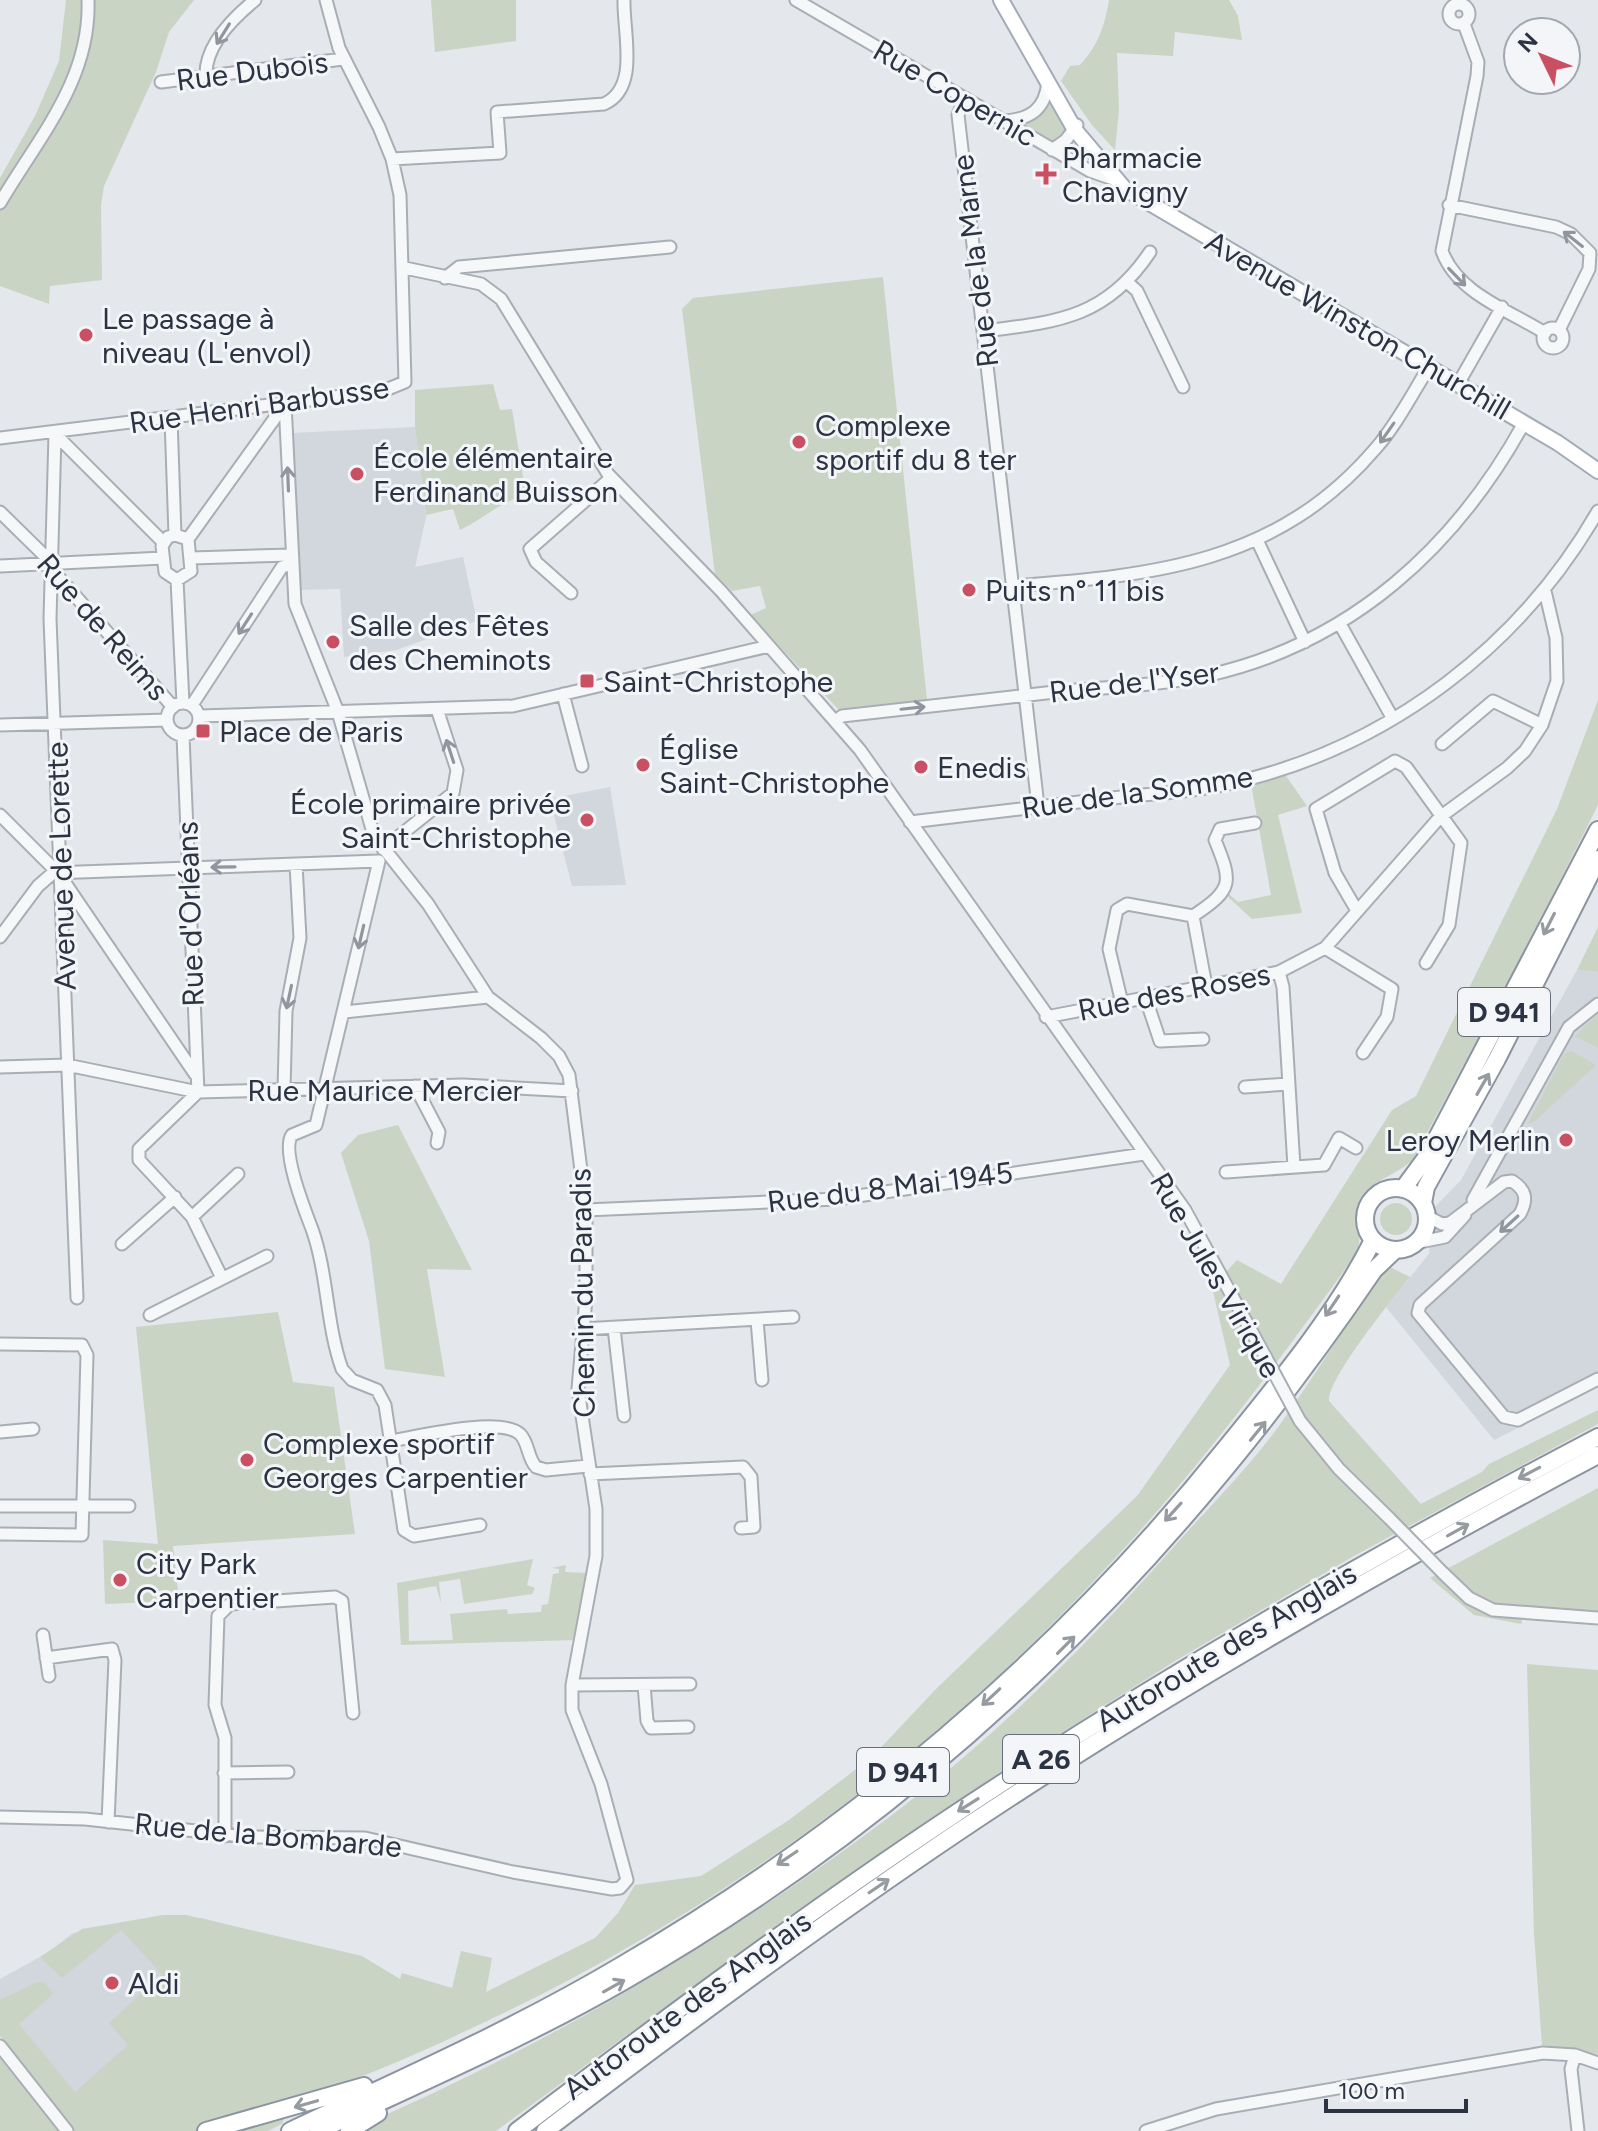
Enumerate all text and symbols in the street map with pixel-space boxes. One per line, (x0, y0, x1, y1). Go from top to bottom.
north arrow (1502, 16, 1582, 96)
one-way arrow (215, 22, 231, 45)
text: N (1512, 27, 1543, 58)
street label: Rue Copernic (867, 31, 1043, 155)
street label: Rue Dubois (174, 43, 330, 99)
place label: Pharmacie Chavigny (1062, 139, 1202, 210)
street label: Rue de la Marne (944, 153, 1006, 369)
marker: Pharmacie Chavigny (1037, 165, 1055, 183)
street label: Avenue Winston Churchill (1199, 222, 1517, 428)
one-way arrow (1563, 230, 1584, 247)
one-way arrow (1447, 266, 1467, 286)
place label: Le passage à niveau (L'envol) (102, 300, 312, 371)
marker: Le passage à niveau (L'envol) (77, 326, 95, 344)
street label: Rue Henri Barbusse (127, 368, 391, 442)
place label: Complexe sportif du 8 ter (815, 407, 1016, 478)
one-way arrow (1379, 422, 1396, 443)
marker: Complexe sportif du 8 ter (790, 433, 808, 451)
place label: École élémentaire Ferdinand Buisson (373, 439, 618, 510)
marker: École élémentaire Ferdinand Buisson (348, 465, 366, 483)
one-way arrow (281, 466, 296, 493)
street label: Rue de Reims (29, 546, 177, 708)
place label: Puits n° 11 bis (985, 572, 1165, 609)
marker: Puits n° 11 bis (960, 581, 978, 599)
place label: Salle des Fêtes des Cheminots (349, 607, 551, 678)
one-way arrow (237, 612, 253, 635)
marker: Salle des Fêtes des Cheminots (324, 633, 342, 651)
street label: Rue de l'Yser (1047, 653, 1221, 711)
place label: Saint-Christophe (603, 663, 833, 700)
marker: Saint-Christophe (578, 672, 596, 690)
one-way arrow (899, 700, 926, 715)
place label: Place de Paris (219, 713, 403, 750)
marker: Place de Paris (194, 722, 212, 740)
place label: Église Saint-Christophe (659, 730, 889, 801)
one-way arrow (442, 739, 457, 764)
street label: Avenue de Lorette (38, 741, 84, 991)
place label: Enedis (937, 749, 1026, 786)
marker: Église Saint-Christophe (634, 756, 652, 774)
street label: Rue de la Somme (1019, 757, 1255, 827)
marker: Enedis (912, 758, 930, 776)
place label: École primaire privée Saint-Christophe (290, 785, 571, 856)
marker: École primaire privée Saint-Christophe (578, 811, 596, 829)
street label: Rue d'Orléans (168, 821, 212, 1007)
one-way arrow (210, 859, 237, 875)
one-way arrow (1541, 912, 1556, 936)
one-way arrow (353, 923, 368, 949)
street label: Rue des Roses (1075, 955, 1273, 1029)
one-way arrow (281, 984, 296, 1010)
road number: D 941 (1458, 988, 1550, 1036)
street label: Rue Maurice Mercier (247, 1072, 523, 1109)
one-way arrow (1476, 1073, 1491, 1097)
place label: Leroy Merlin (1385, 1122, 1550, 1159)
marker: Leroy Merlin (1557, 1131, 1575, 1149)
street label: Rue du 8 Mai 1945 (765, 1154, 1015, 1220)
street label: Rue Jules Virique (1142, 1166, 1290, 1384)
street label: Chemin du Paradis (561, 1168, 603, 1418)
one-way arrow (1499, 1215, 1519, 1233)
one-way arrow (1323, 1294, 1340, 1316)
one-way arrow (1250, 1421, 1267, 1442)
place label: Complexe sportif Georges Carpentier (263, 1425, 528, 1496)
marker: Complexe sportif Georges Carpentier (238, 1451, 256, 1469)
one-way arrow (1518, 1466, 1541, 1482)
one-way arrow (1165, 1501, 1183, 1521)
one-way arrow (1445, 1522, 1469, 1537)
place label: City Park Carpentier (136, 1545, 279, 1616)
street label: Autoroute des Anglais (1089, 1554, 1363, 1740)
marker: City Park Carpentier (111, 1571, 129, 1589)
one-way arrow (1056, 1636, 1075, 1655)
one-way arrow (981, 1687, 1001, 1706)
road number: A 26 (1003, 1735, 1079, 1783)
road number: D 941 (857, 1748, 949, 1796)
one-way arrow (958, 1797, 980, 1814)
street label: Rue de la Bombarde (133, 1805, 403, 1865)
one-way arrow (777, 1850, 799, 1867)
one-way arrow (867, 1878, 890, 1894)
street label: Autoroute des Anglais (556, 1902, 818, 2108)
place label: Aldi (128, 1965, 179, 2002)
marker: Aldi (103, 1974, 121, 1992)
one-way arrow (602, 1978, 625, 1994)
scale bar (1326, 2063, 1466, 2113)
text: 100 m (1338, 2076, 1405, 2105)
one-way arrow (294, 2097, 320, 2112)

